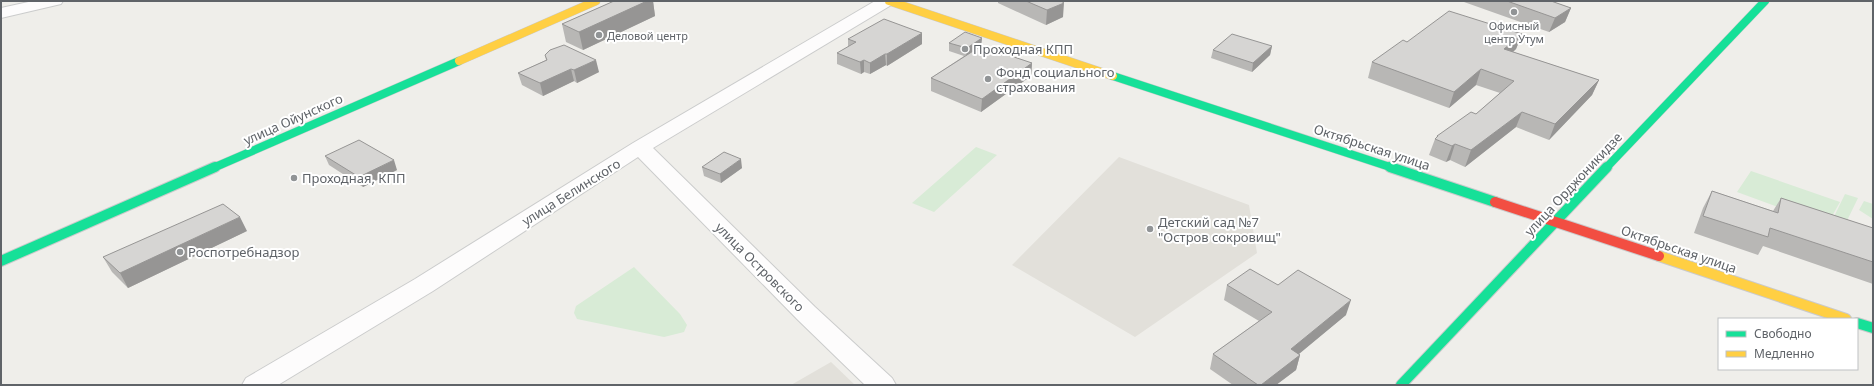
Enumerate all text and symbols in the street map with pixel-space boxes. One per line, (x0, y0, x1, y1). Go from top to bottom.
marker: Офисный центр Утум (1509, 7, 1519, 17)
place label: Офисный центр Утум (1484, 18, 1544, 46)
place label: Деловой центр (607, 28, 688, 43)
marker: Деловой центр (594, 30, 604, 40)
place label: Проходная КПП (973, 40, 1073, 58)
marker: Проходная КПП (960, 44, 970, 54)
place label: Фонд социального страхования (996, 63, 1115, 96)
marker: Фонд социального страхования (983, 74, 993, 84)
street label: улица Ойунского (241, 89, 346, 149)
street label: Октябрьская улица (1312, 120, 1432, 174)
street label: улица Орджоникидзе (1520, 128, 1626, 240)
street label: улица Белинского (518, 154, 624, 230)
place label: Проходная, КПП (302, 169, 406, 187)
marker: Проходная, КПП (289, 173, 299, 183)
place label: Детский сад №7 "Остров сокровищ" (1158, 213, 1281, 246)
street label: улица Островского (711, 218, 809, 316)
street label: Октябрьская улица (1619, 221, 1739, 277)
marker: Детский сад №7 "Остров сокровищ" (1145, 224, 1155, 234)
place label: Роспотребнадзор (188, 243, 299, 261)
marker: Роспотребнадзор (175, 247, 185, 257)
legend (1718, 318, 1858, 370)
text: Свободно (1754, 325, 1812, 342)
text: Медленно (1754, 345, 1814, 362)

